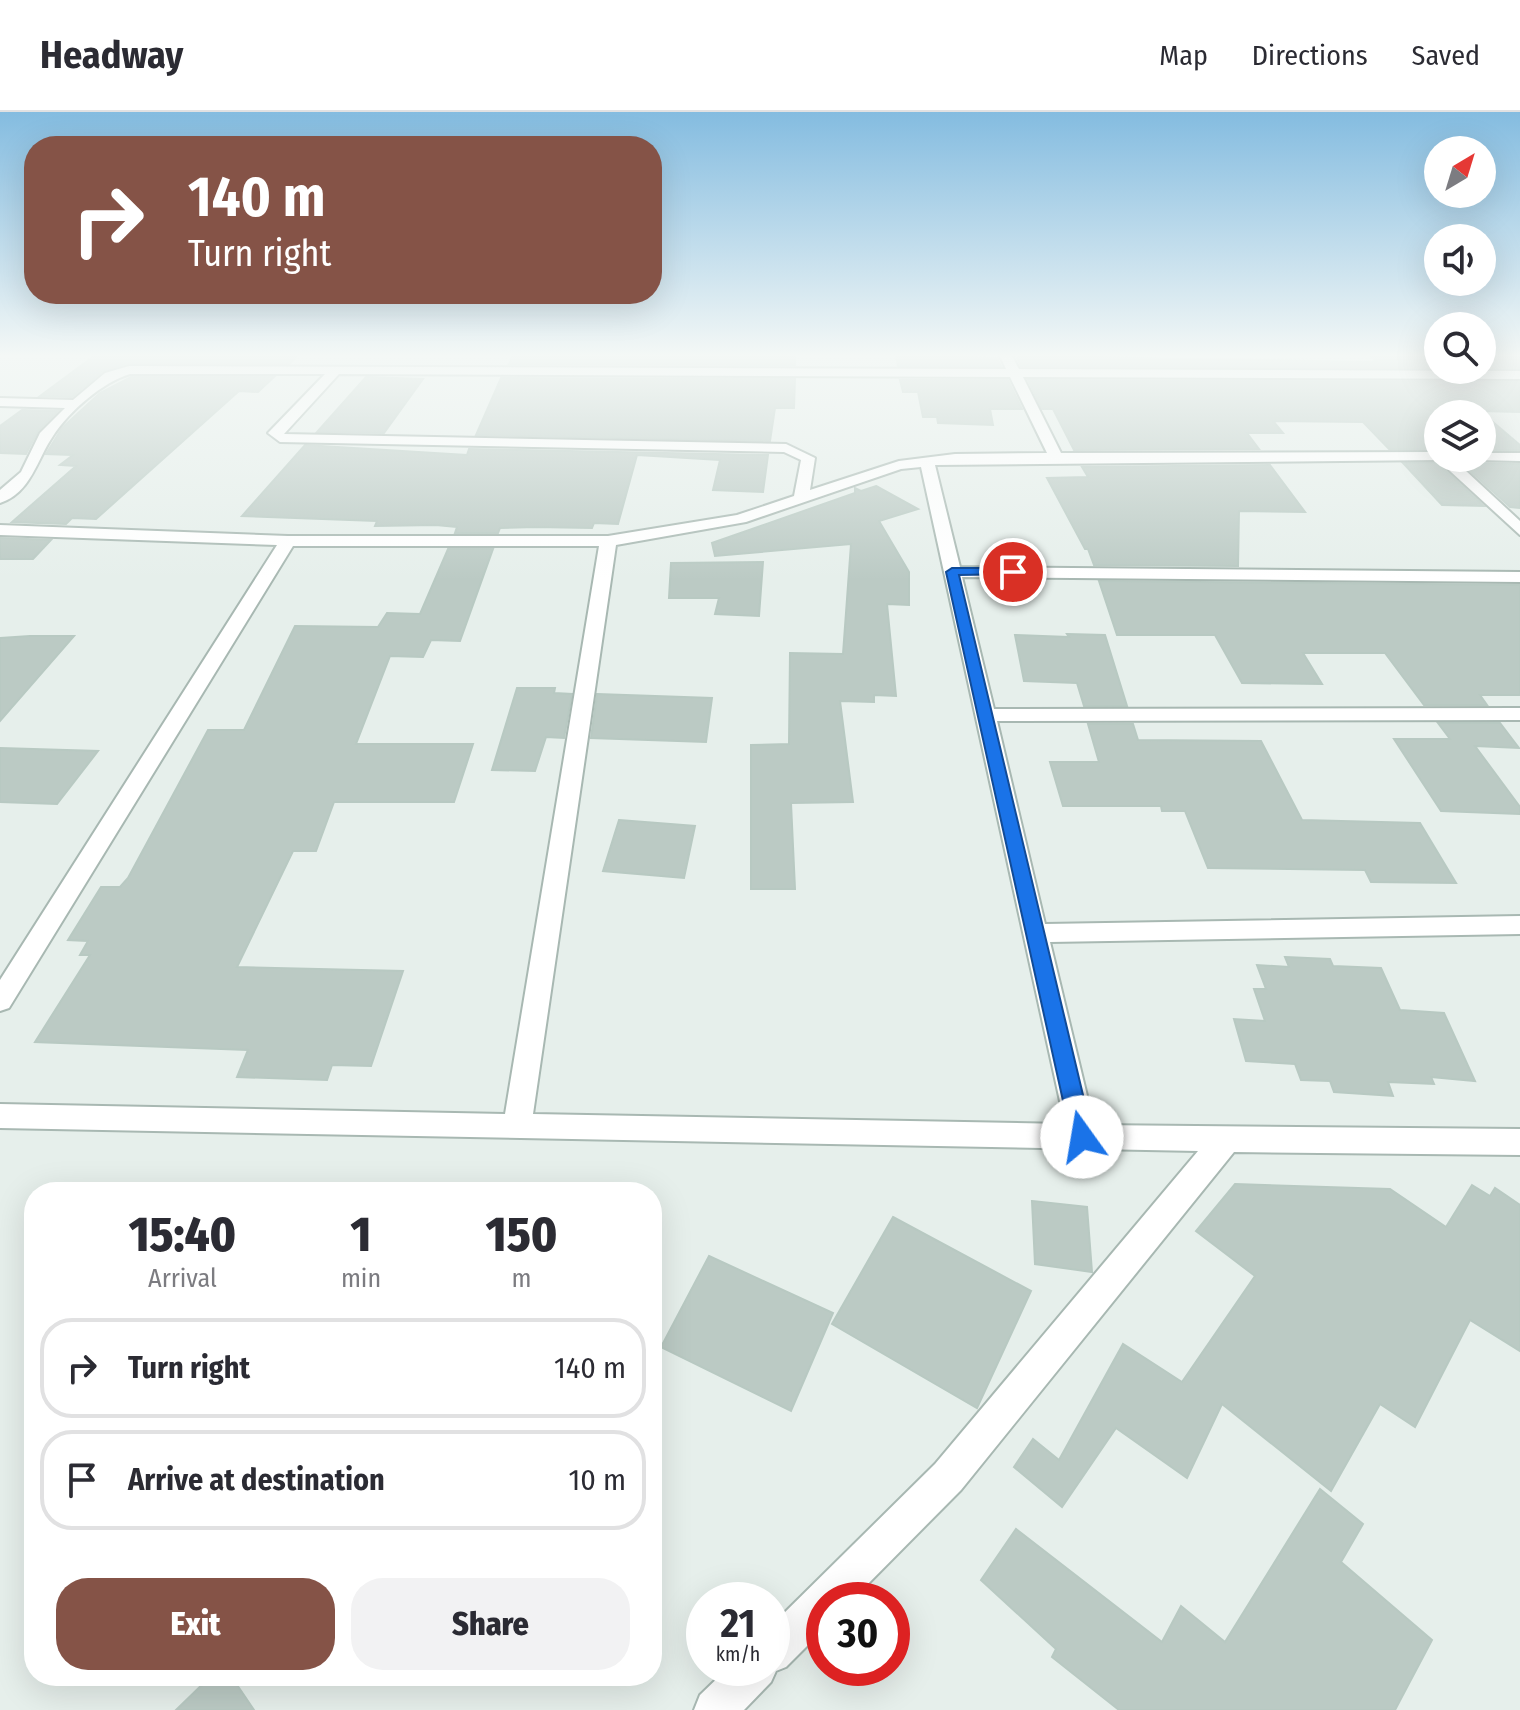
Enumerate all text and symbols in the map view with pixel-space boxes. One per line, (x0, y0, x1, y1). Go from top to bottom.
text: Headway (40, 32, 183, 78)
text: Map (1159, 39, 1208, 72)
text: Directions (1252, 39, 1368, 72)
text: Saved (1412, 39, 1480, 72)
north arrow (1424, 136, 1496, 208)
map controls (1424, 136, 1496, 472)
text: 140 m (188, 164, 325, 231)
icon: right (56, 168, 160, 272)
button: sound (1424, 224, 1496, 296)
text: Turn right (188, 232, 331, 276)
button: search (1424, 312, 1496, 384)
button: layers (1424, 400, 1496, 472)
pin (979, 538, 1047, 606)
icon: arrive (991, 550, 1035, 594)
position arrow (1040, 1095, 1124, 1179)
text: 15:40 (129, 1206, 236, 1264)
text: 1 (351, 1206, 371, 1264)
text: 150 (486, 1206, 557, 1264)
text: Arrival (148, 1263, 217, 1294)
text: min (341, 1263, 381, 1294)
text: m (512, 1263, 532, 1294)
icon: right (60, 1346, 104, 1390)
text: Turn right (128, 1350, 250, 1386)
text: 140 m (554, 1350, 626, 1386)
icon: arrive (60, 1458, 104, 1502)
text: Arrive at destination (128, 1462, 385, 1498)
text: 10 m (569, 1462, 626, 1498)
button: Exit (56, 1578, 335, 1670)
button: Share (351, 1578, 630, 1670)
speed limit sign: 30 (806, 1582, 910, 1686)
text: 21 (721, 1600, 755, 1648)
text: km/h (716, 1642, 760, 1666)

